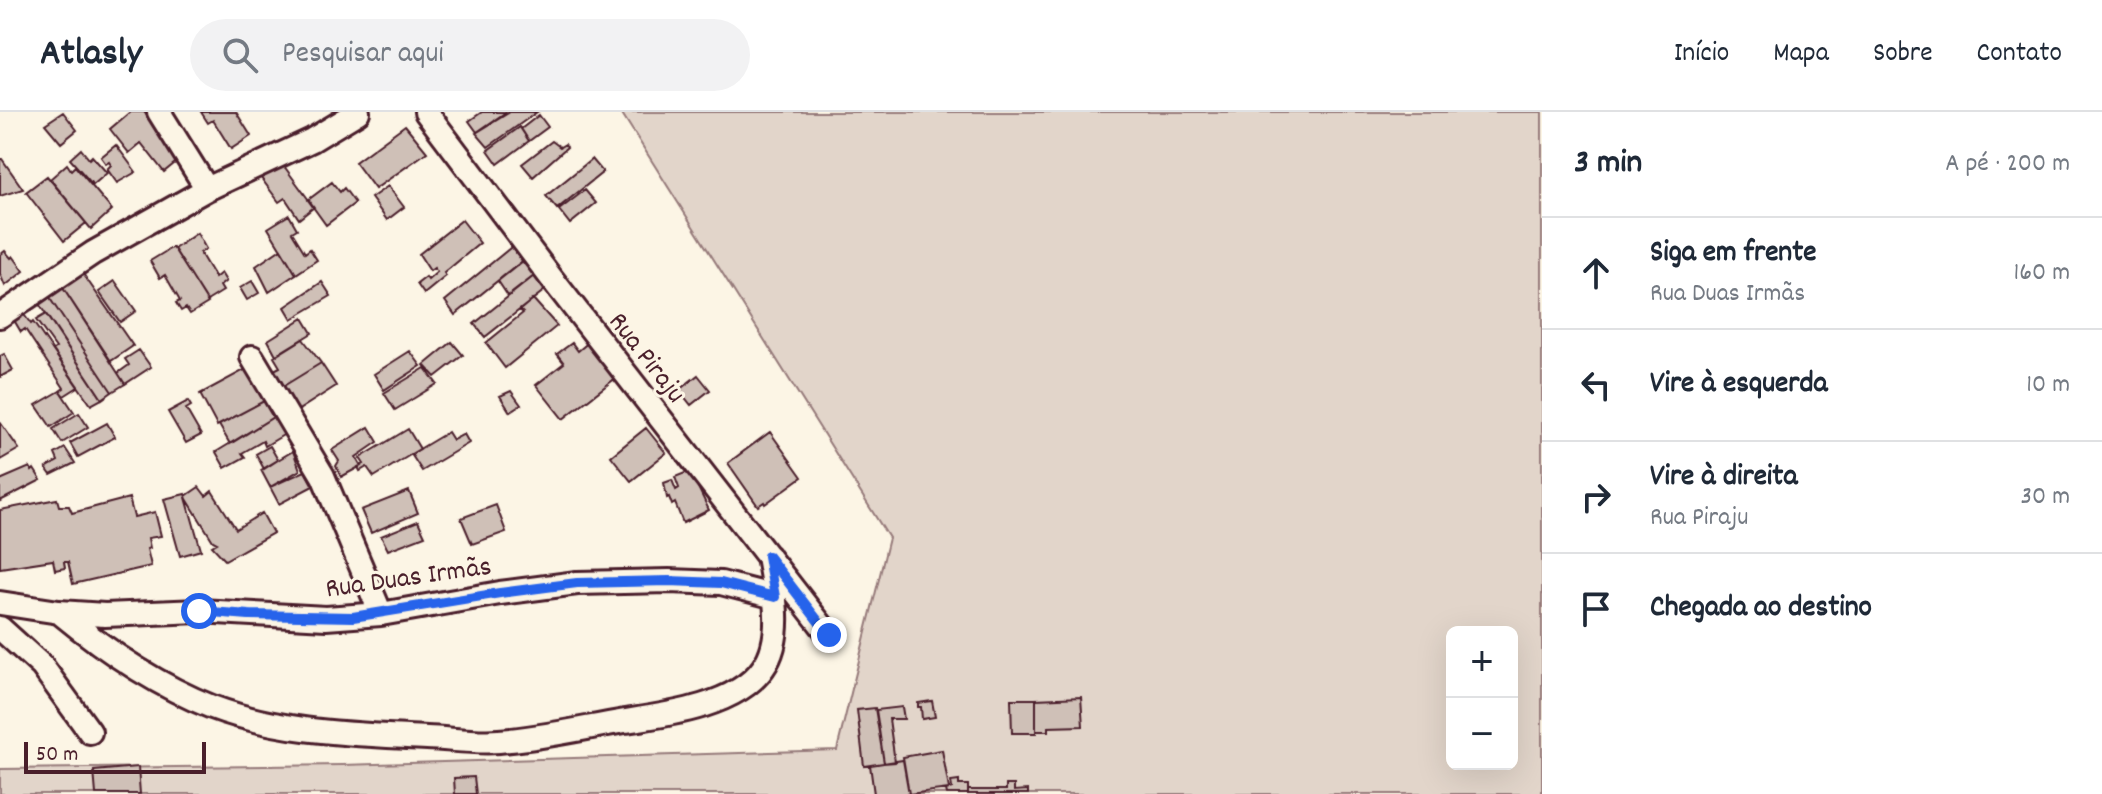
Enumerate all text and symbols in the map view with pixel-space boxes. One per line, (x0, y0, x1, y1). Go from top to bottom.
search box (190, 19, 750, 91)
text: Atlasly (40, 28, 142, 83)
icon: search (218, 33, 262, 77)
text: Pesquisar aqui (282, 34, 444, 77)
text: Início (1674, 35, 1729, 75)
text: Mapa (1773, 35, 1829, 75)
text: Sobre (1873, 35, 1933, 75)
text: Contato (1977, 35, 2062, 75)
text: 3 min (1574, 140, 1642, 189)
text: A pé · 200 m (1945, 146, 2070, 183)
text: Siga em frente (1650, 233, 1817, 276)
icon: ahead (1574, 251, 1618, 295)
text: 160 m (2014, 255, 2070, 292)
text: Rua Duas Irmãs (1650, 276, 1805, 313)
street label: Rua Piraju (597, 305, 693, 413)
icon: left (1574, 363, 1618, 407)
text: Vire à esquerda (1650, 364, 1828, 407)
text: 10 m (2026, 367, 2070, 404)
text: Vire à direita (1650, 457, 1797, 500)
icon: right (1574, 475, 1618, 519)
text: 30 m (2020, 479, 2070, 516)
text: Rua Piraju (1650, 500, 1748, 537)
street label: Rua Duas Irmãs (323, 549, 494, 611)
icon: arrive (1574, 587, 1618, 631)
text: Chegada ao destino (1650, 588, 1872, 631)
route start (181, 593, 217, 629)
route end (811, 617, 847, 653)
map controls (1446, 626, 1518, 770)
button: + (1446, 626, 1518, 698)
button: − (1446, 698, 1518, 770)
scale bar (24, 738, 206, 774)
text: 50 m (36, 740, 78, 771)

